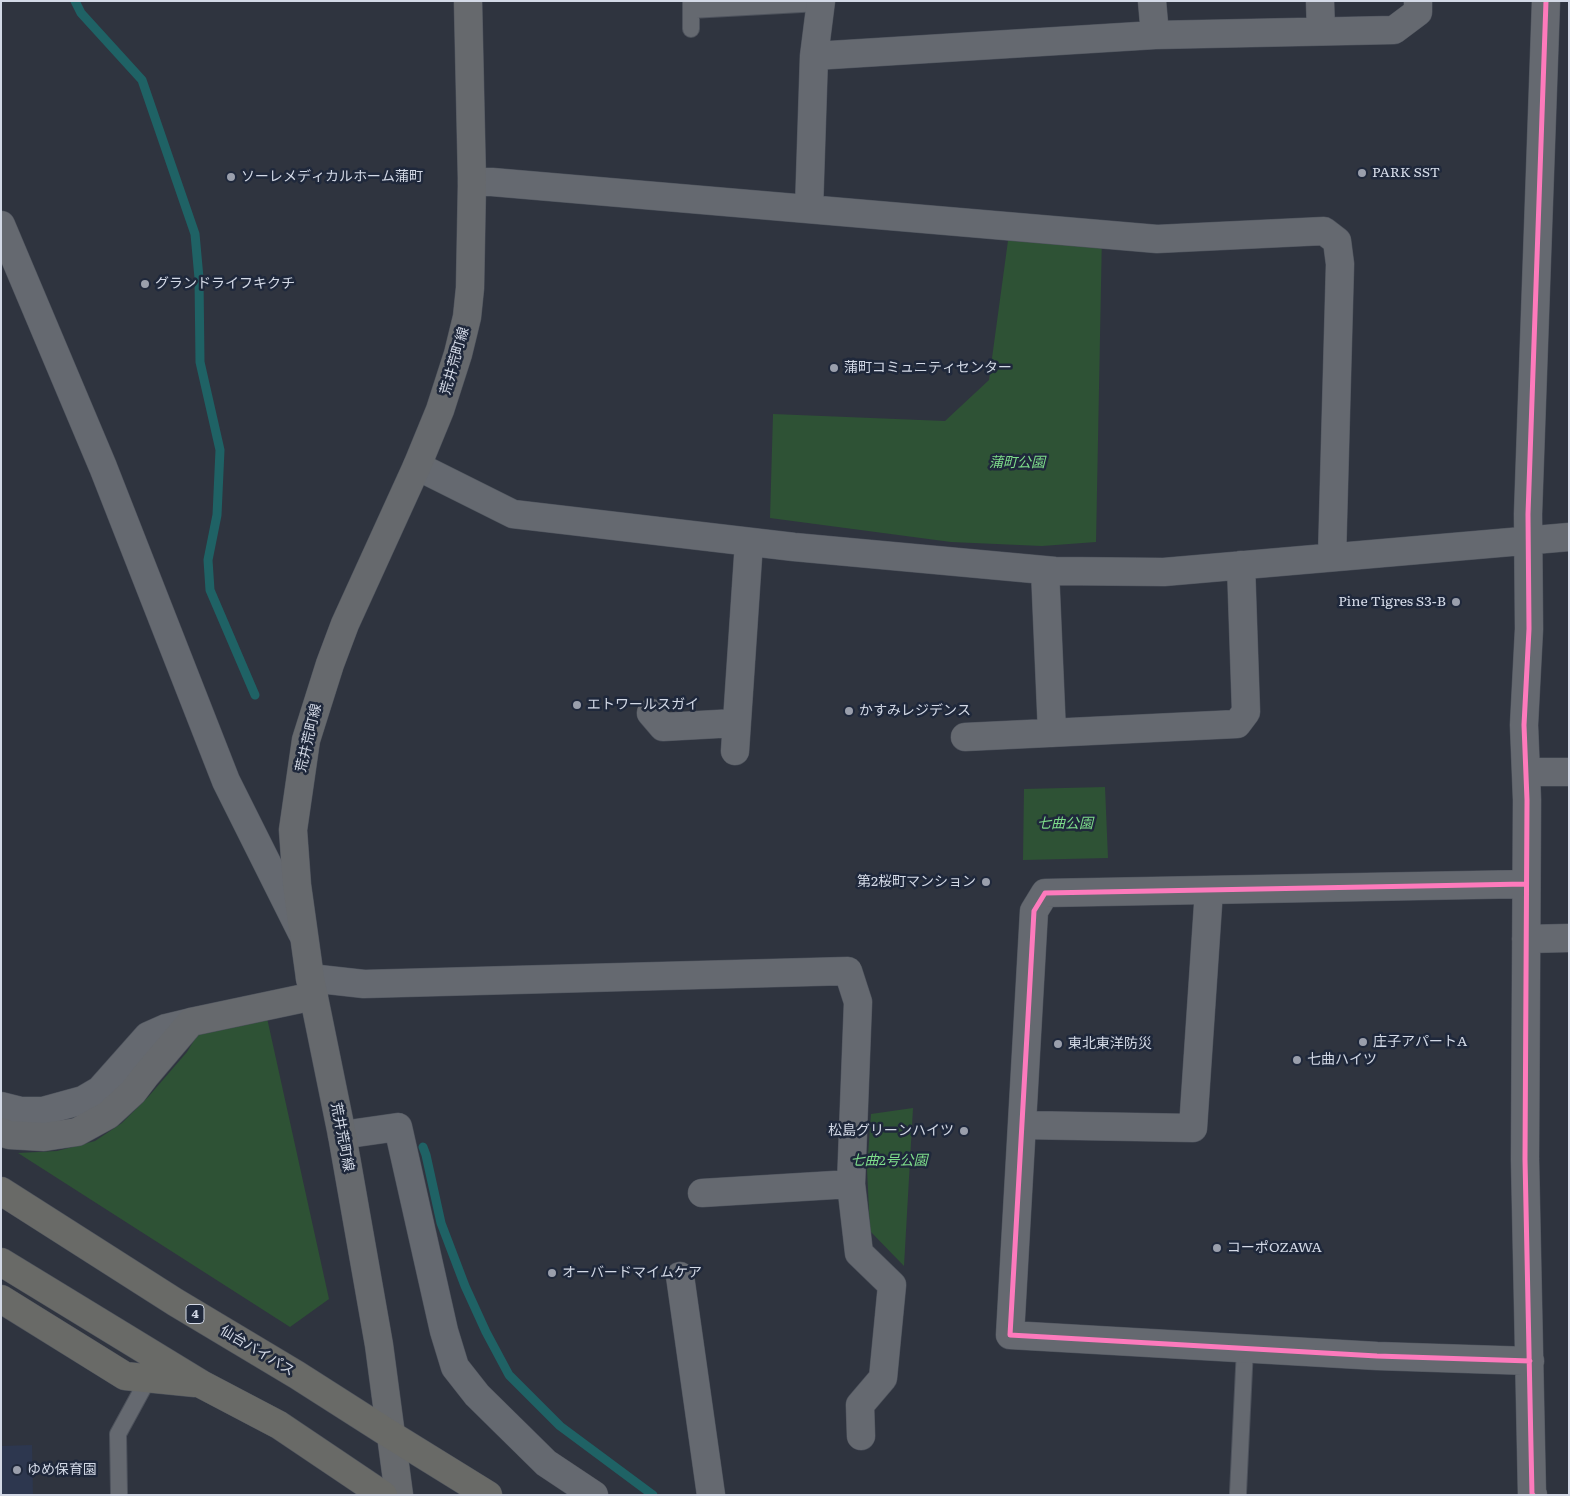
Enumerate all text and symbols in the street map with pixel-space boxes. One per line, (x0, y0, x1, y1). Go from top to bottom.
place label: PARK SST (1372, 165, 1440, 181)
marker: PARK SST (1356, 167, 1368, 179)
place label: ソーレメディカルホーム蒲町 (241, 169, 423, 185)
marker: ソーレメディカルホーム蒲町 (225, 171, 237, 183)
place label: グランドライフキクチ (155, 276, 295, 292)
marker: グランドライフキクチ (139, 278, 151, 290)
street label: 荒井荒町線 (437, 325, 473, 397)
place label: 蒲町コミュニティセンター (844, 360, 1012, 376)
marker: 蒲町コミュニティセンター (828, 362, 840, 374)
park label: 蒲町公園 (989, 455, 1045, 471)
place label: Pine Tigres S3-B (1338, 594, 1446, 610)
marker: Pine Tigres S3-B (1450, 596, 1462, 608)
place label: エトワールスガイ (587, 697, 699, 713)
marker: エトワールスガイ (571, 699, 583, 711)
street label: 荒井荒町線 (293, 702, 325, 774)
place label: かすみレジデンス (859, 703, 971, 719)
marker: かすみレジデンス (843, 705, 855, 717)
park label: 七曲公園 (1037, 816, 1093, 832)
place label: 第2桜町マンション (857, 874, 976, 890)
marker: 第2桜町マンション (980, 876, 992, 888)
place label: 庄子アパートA (1373, 1034, 1467, 1050)
place label: 東北東洋防災 (1068, 1036, 1152, 1052)
marker: 庄子アパートA (1357, 1036, 1369, 1048)
marker: 東北東洋防災 (1052, 1038, 1064, 1050)
place label: 七曲ハイツ (1307, 1052, 1377, 1068)
marker: 七曲ハイツ (1291, 1054, 1303, 1066)
street label: 荒井荒町線 (327, 1101, 357, 1173)
place label: 松島グリーンハイツ (828, 1123, 954, 1139)
marker: 松島グリーンハイツ (958, 1125, 970, 1137)
park label: 七曲2号公園 (850, 1153, 928, 1169)
place label: コーポOZAWA (1227, 1240, 1322, 1256)
marker: コーポOZAWA (1211, 1242, 1223, 1254)
place label: オーバードマイムケア (562, 1265, 702, 1281)
marker: オーバードマイムケア (546, 1267, 558, 1279)
road number: 4 (186, 1305, 204, 1324)
street label: 仙台バイパス (217, 1322, 297, 1380)
place label: ゆめ保育園 (27, 1462, 97, 1478)
marker: ゆめ保育園 (11, 1464, 23, 1476)

